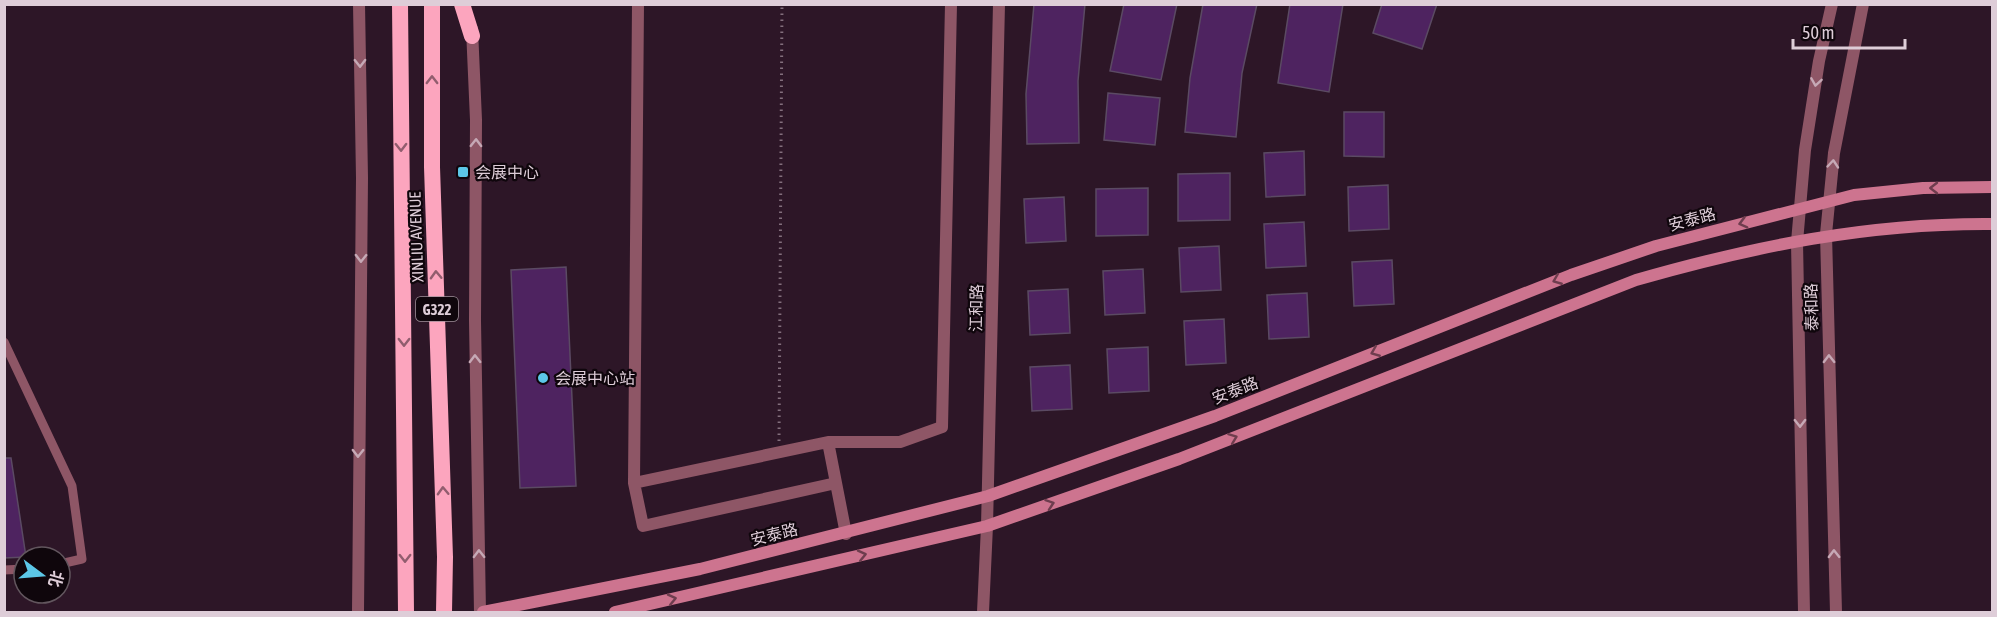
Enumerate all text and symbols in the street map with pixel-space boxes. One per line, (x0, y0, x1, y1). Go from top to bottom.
scale bar (1793, 12, 1906, 50)
text: 50 m (1802, 22, 1834, 43)
one-way arrow (354, 58, 367, 67)
one-way arrow (426, 76, 438, 85)
one-way arrow (1810, 77, 1823, 87)
one-way arrow (470, 139, 482, 148)
one-way arrow (395, 142, 408, 151)
one-way arrow (1826, 160, 1839, 169)
place label: 会展中心 (475, 163, 539, 181)
marker: 会展中心 (456, 165, 470, 179)
one-way arrow (1930, 182, 1939, 194)
street label: XINLIU AVENUE (405, 191, 427, 283)
street label: 安泰路 (1666, 204, 1718, 234)
one-way arrow (1738, 216, 1749, 228)
one-way arrow (355, 253, 367, 262)
one-way arrow (429, 271, 442, 280)
one-way arrow (1552, 273, 1562, 286)
street label: 泰和路 (1802, 283, 1820, 331)
street label: 江和路 (967, 284, 985, 332)
road number: G322 (416, 297, 458, 321)
one-way arrow (398, 337, 410, 346)
one-way arrow (1371, 345, 1381, 358)
one-way arrow (469, 355, 481, 364)
one-way arrow (1823, 355, 1836, 364)
place label: 会展中心站 (555, 369, 635, 387)
marker: 会展中心站 (536, 371, 550, 385)
street label: 安泰路 (1209, 373, 1261, 407)
one-way arrow (1794, 419, 1807, 428)
one-way arrow (1227, 433, 1238, 445)
one-way arrow (352, 448, 364, 457)
one-way arrow (436, 487, 449, 496)
one-way arrow (1044, 499, 1054, 512)
street label: 安泰路 (749, 519, 799, 549)
north arrow (12, 545, 72, 605)
one-way arrow (473, 550, 485, 559)
one-way arrow (856, 550, 866, 563)
one-way arrow (1828, 550, 1841, 559)
one-way arrow (399, 553, 411, 562)
text: 北 (46, 569, 67, 589)
one-way arrow (666, 594, 676, 607)

